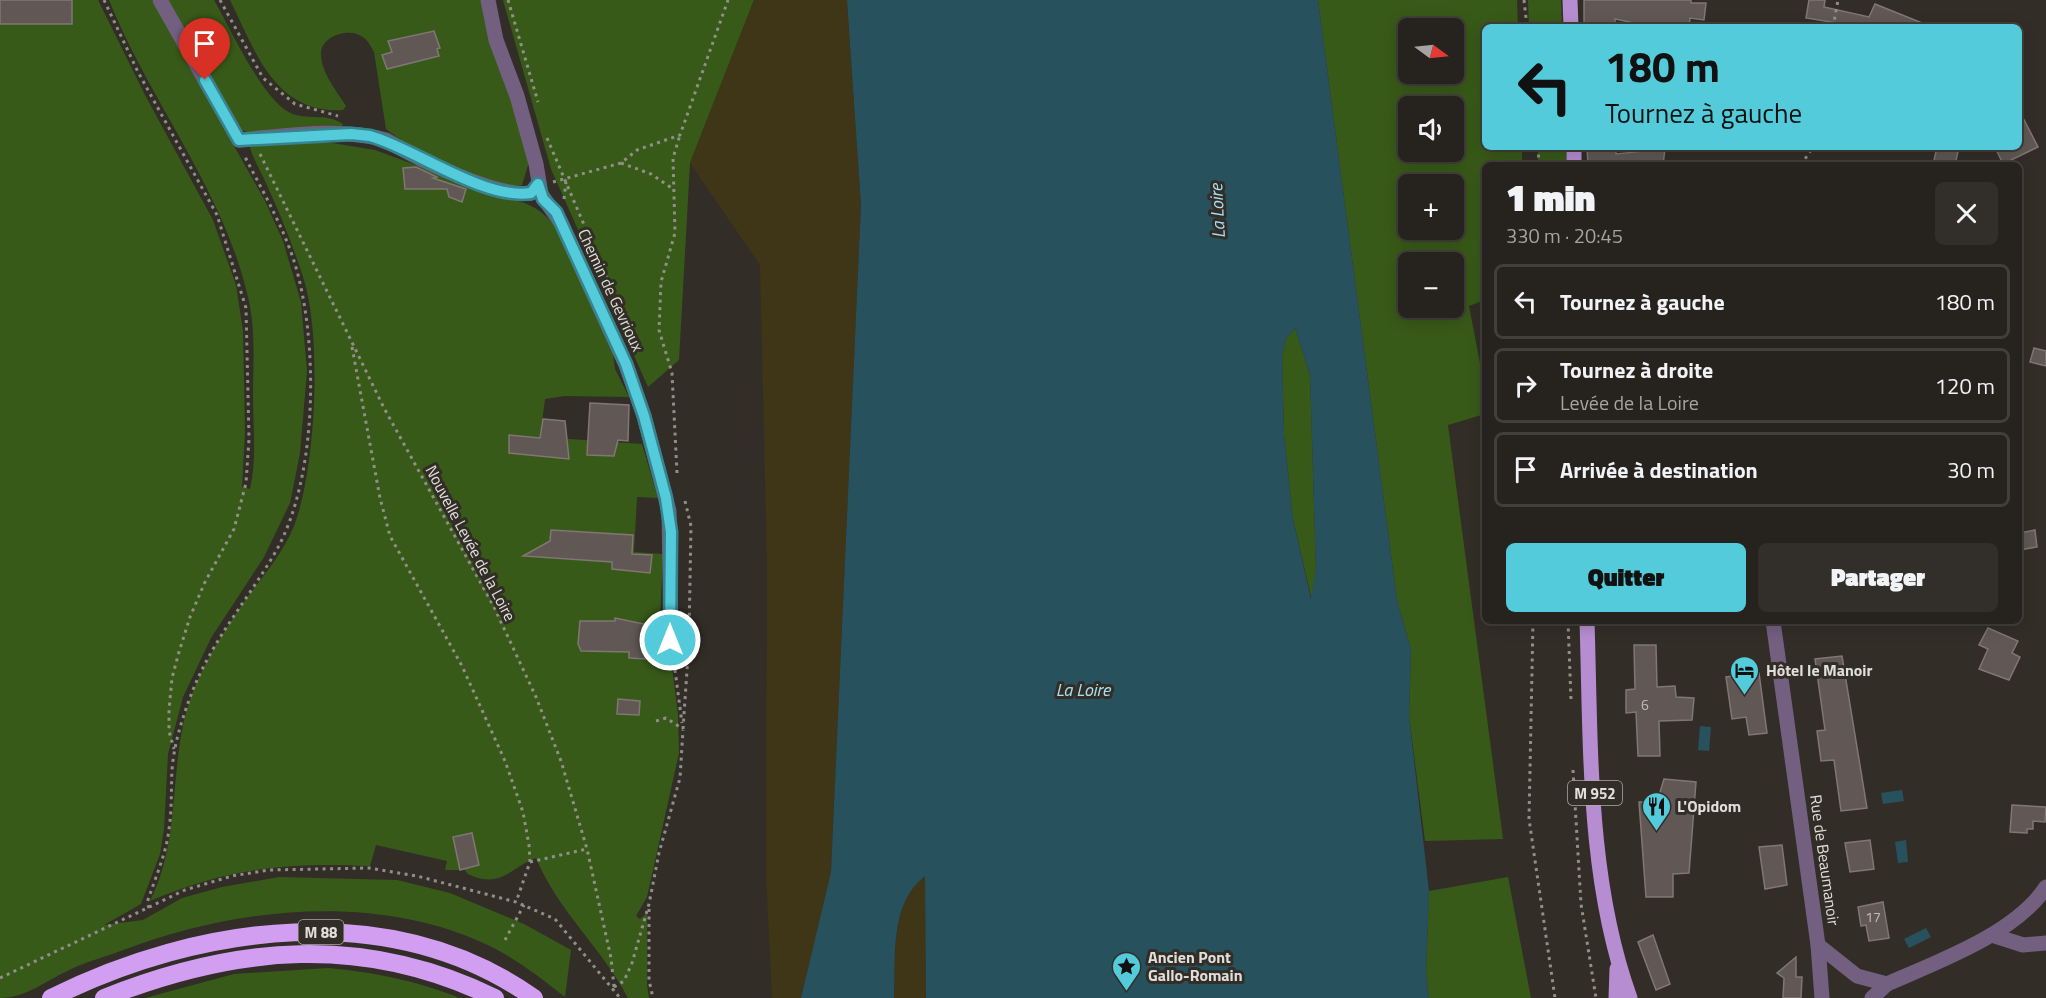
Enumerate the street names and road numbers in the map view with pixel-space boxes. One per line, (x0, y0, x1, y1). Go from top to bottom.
street label: Chemin de Gevrioux (572, 225, 650, 355)
street label: Nouvelle Levée de la Loire (420, 461, 522, 625)
road number: M 952 (1568, 781, 1622, 805)
street label: Rue de Beaumanoir (1804, 793, 1846, 927)
road number: M 88 (298, 920, 344, 944)

